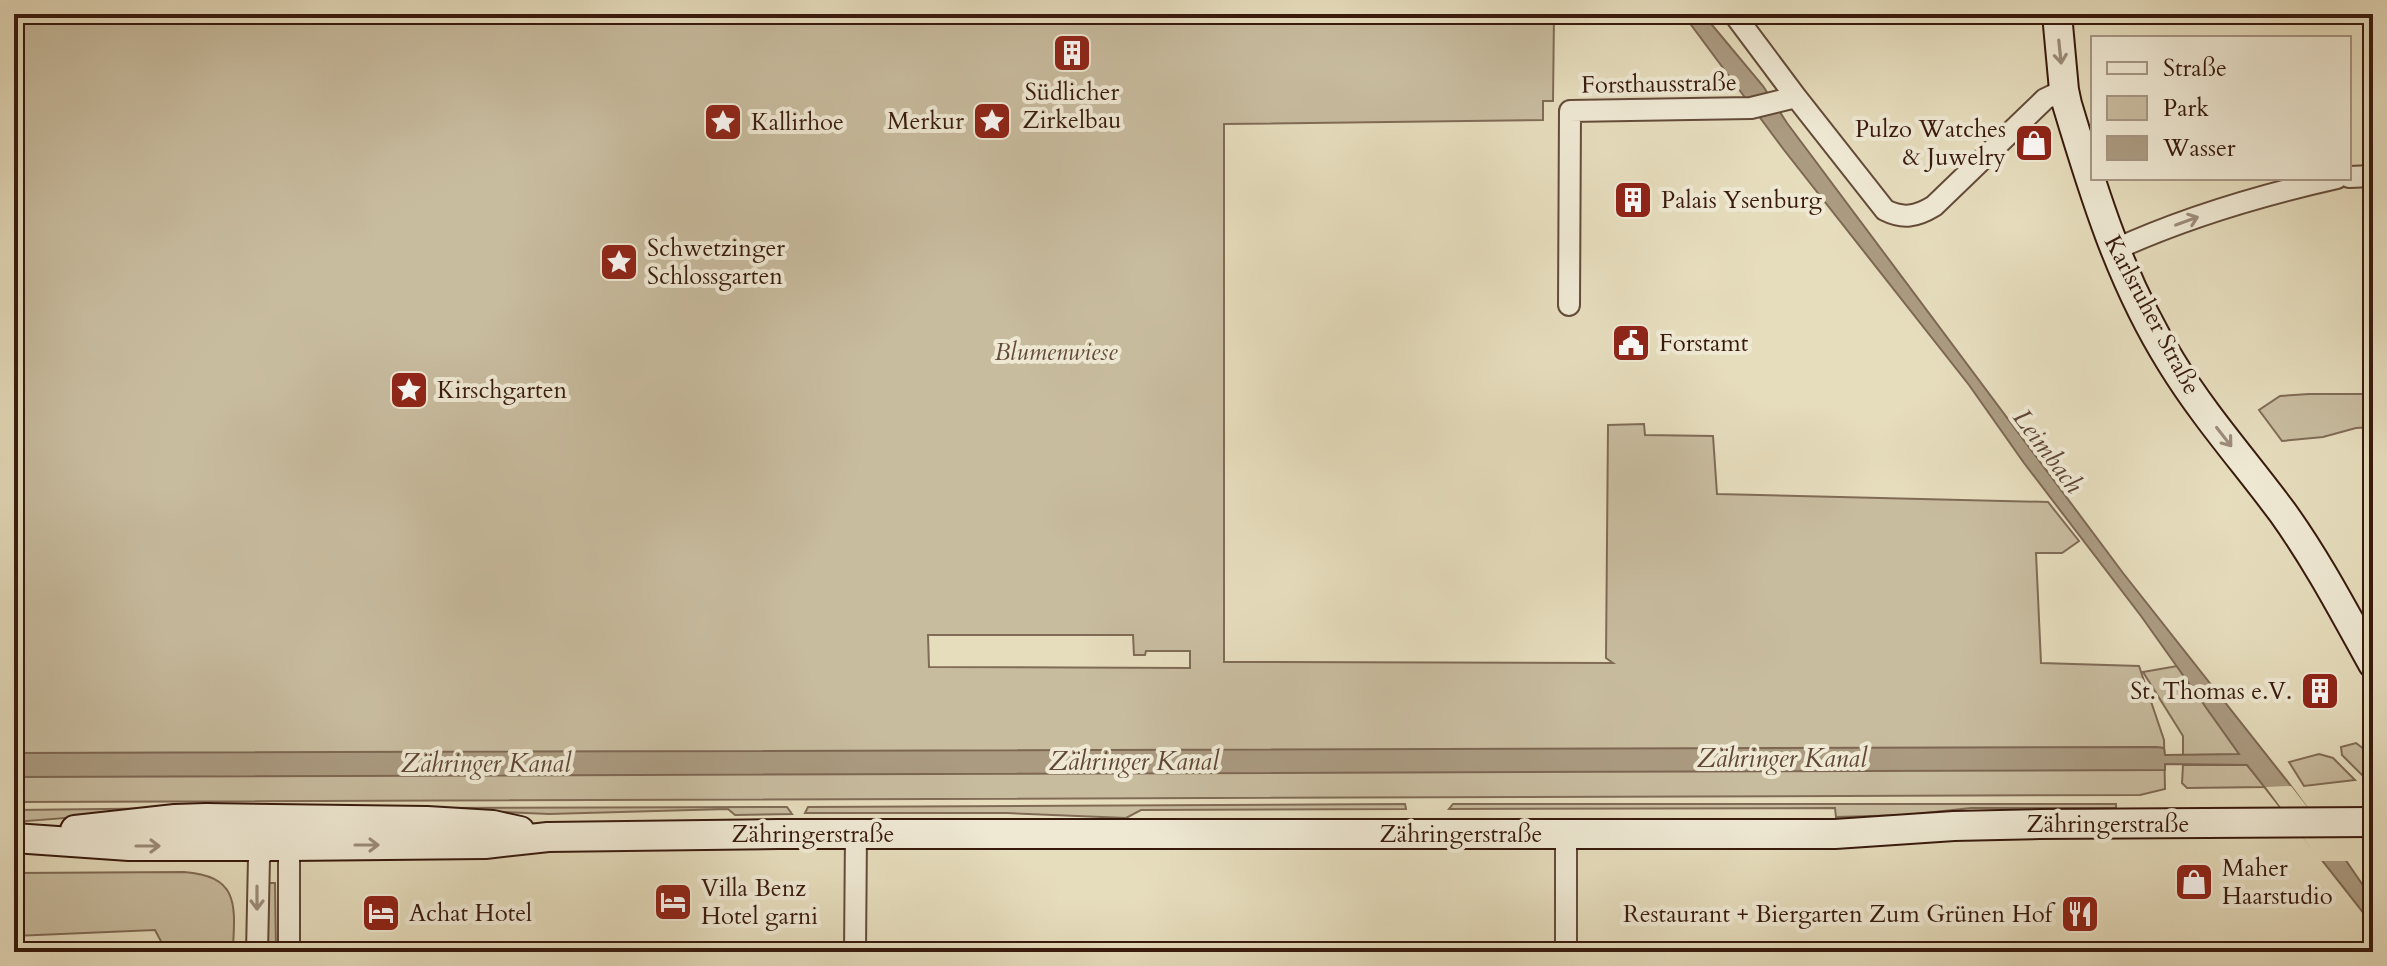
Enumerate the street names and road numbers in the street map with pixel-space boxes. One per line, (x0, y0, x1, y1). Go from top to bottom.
street label: Forsthausstraße (1581, 66, 1737, 102)
street label: Karlsruher Straße (2096, 229, 2208, 401)
street label: Zähringerstraße (2026, 808, 2190, 841)
street label: Zähringerstraße (731, 818, 895, 851)
street label: Zähringerstraße (1379, 818, 1543, 851)

